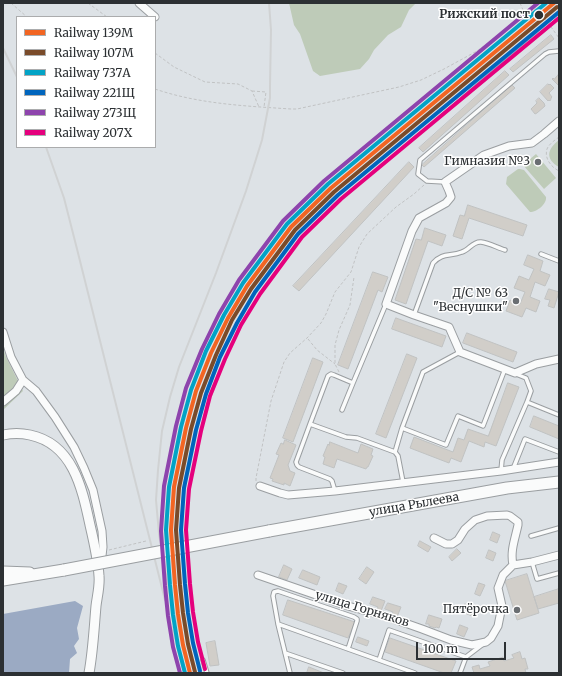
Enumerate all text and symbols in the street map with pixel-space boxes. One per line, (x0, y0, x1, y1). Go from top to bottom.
place label: Рижский пост (439, 8, 530, 22)
marker: Рижский пост (533, 9, 545, 21)
legend (16, 16, 156, 148)
text: Railway 139М (54, 25, 133, 40)
text: Railway 107М (54, 45, 134, 60)
text: Railway 737А (54, 65, 131, 80)
text: Railway 221Щ (54, 85, 135, 100)
text: Railway 273Щ (54, 105, 136, 120)
text: Railway 207Х (54, 125, 132, 140)
place label: Гимназия №3 (444, 155, 530, 169)
marker: Гимназия №3 (533, 157, 543, 167)
place label: Д/С № 63 "Веснушки" (433, 287, 508, 315)
marker: Д/С № 63 "Веснушки" (511, 296, 521, 306)
street label: улица Рылеева (368, 490, 460, 520)
street label: улица Горняков (313, 588, 411, 630)
place label: Пятёрочка (443, 603, 509, 617)
marker: Пятёрочка (512, 605, 522, 615)
scale bar (418, 634, 508, 660)
text: 100 m (423, 641, 458, 656)

